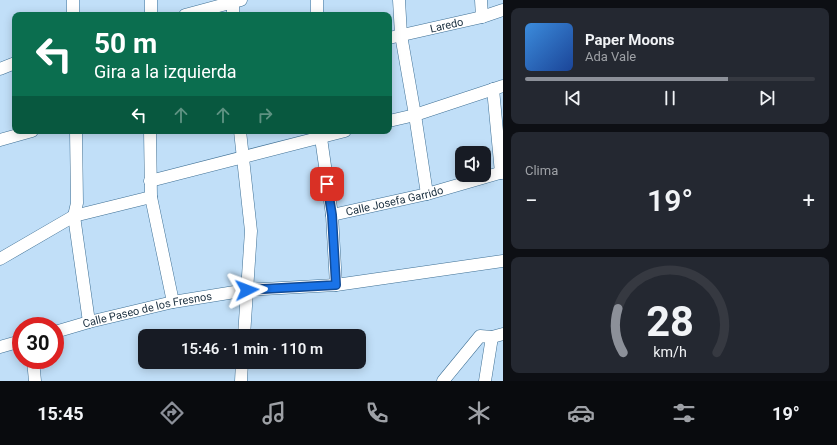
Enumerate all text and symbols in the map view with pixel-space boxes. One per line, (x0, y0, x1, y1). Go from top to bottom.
street label: Laredo (429, 15, 465, 35)
text: 50 m (94, 27, 157, 60)
icon: left (28, 28, 80, 80)
text: Paper Moons (585, 31, 675, 49)
text: Ada Vale (585, 49, 636, 64)
text: Gira a la izquierda (94, 61, 237, 82)
icon: previous (562, 87, 584, 109)
icon: pause (659, 87, 681, 109)
icon: next (756, 87, 778, 109)
icon: left (128, 104, 150, 126)
icon: ahead (170, 104, 192, 126)
icon: ahead (212, 104, 234, 126)
icon: right (254, 104, 276, 126)
map controls (455, 146, 491, 182)
button: sound (455, 146, 491, 182)
text: Clima (525, 163, 558, 178)
pin (310, 167, 344, 201)
icon: arrive (316, 173, 338, 195)
street label: Calle Josefa Garrido (344, 183, 445, 218)
text: 19° (647, 183, 693, 218)
text: − (525, 188, 538, 213)
text: + (803, 188, 815, 213)
position arrow (226, 269, 268, 311)
street label: Calle Paseo de los Fresnos (81, 289, 213, 330)
text: 28 (646, 297, 694, 346)
speed limit sign: 30 (12, 317, 64, 369)
text: 15:46 · 1 min · 110 m (181, 340, 323, 358)
text: km/h (653, 343, 687, 359)
icon: directions (158, 399, 186, 427)
icon: music (260, 399, 288, 427)
icon: phone (363, 399, 391, 427)
icon: climate (465, 399, 493, 427)
icon: car (567, 399, 595, 427)
icon: filters (670, 399, 698, 427)
text: 15:45 (37, 403, 84, 424)
text: 19° (772, 403, 800, 424)

